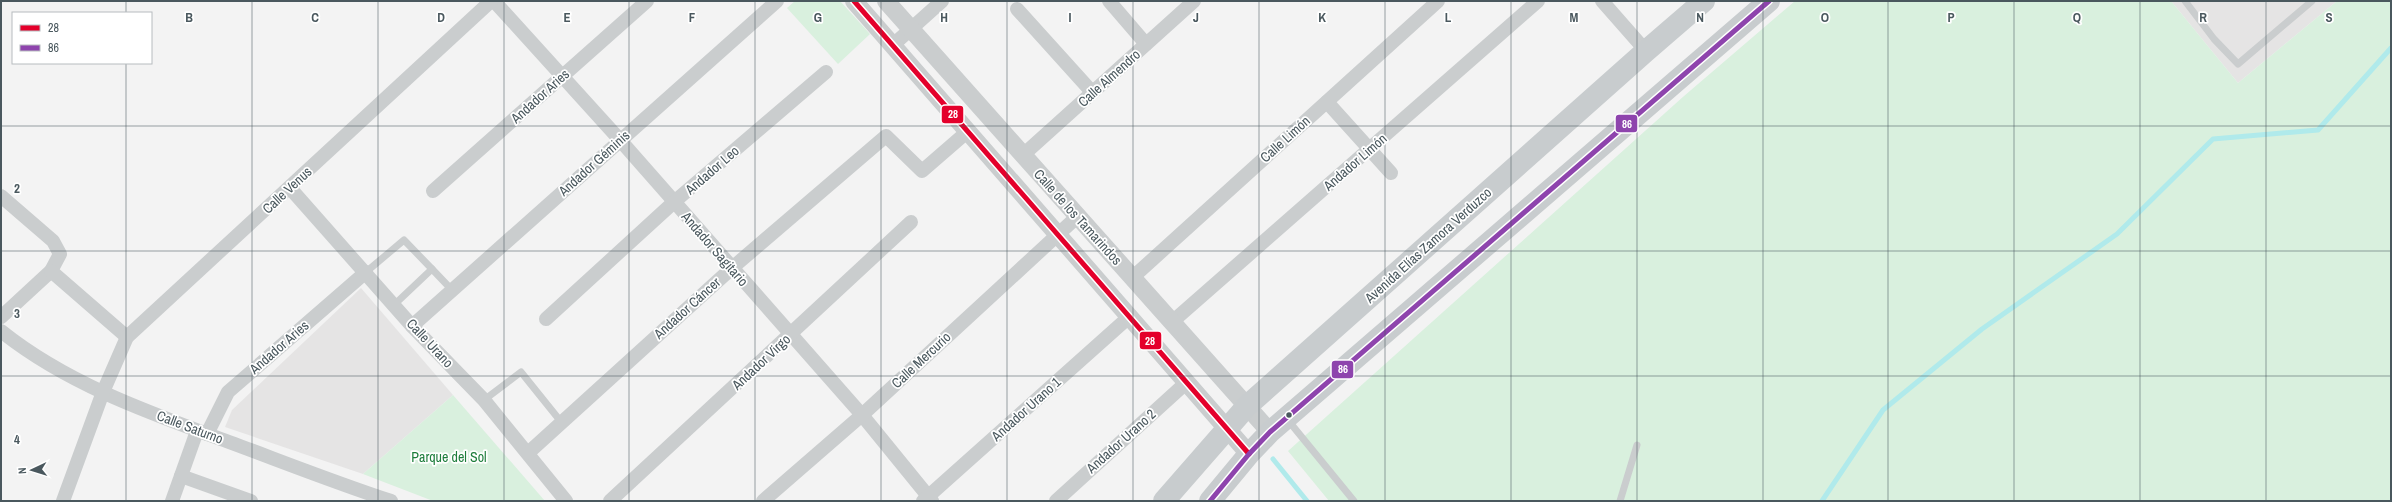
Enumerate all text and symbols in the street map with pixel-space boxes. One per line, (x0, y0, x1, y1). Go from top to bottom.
text: B (185, 9, 193, 26)
text: C (311, 9, 319, 26)
text: D (437, 9, 445, 26)
text: E (563, 9, 571, 26)
text: F (689, 9, 696, 26)
text: G (814, 9, 822, 26)
text: H (940, 9, 948, 26)
text: I (1069, 9, 1072, 26)
text: J (1193, 9, 1199, 26)
text: K (1318, 9, 1326, 26)
text: L (1445, 9, 1452, 26)
text: M (1570, 9, 1579, 26)
text: N (1696, 9, 1704, 26)
text: O (1821, 9, 1829, 26)
text: P (1947, 9, 1955, 26)
text: Q (2073, 9, 2081, 26)
text: R (2199, 9, 2207, 26)
text: S (2325, 9, 2333, 26)
legend (12, 12, 152, 64)
text: 28 (48, 20, 59, 36)
text: 86 (48, 40, 59, 56)
street label: Calle Almendro (1074, 45, 1144, 111)
street label: Andador Aries (506, 65, 573, 128)
line badge: 28 (941, 105, 964, 124)
text: 28 (948, 107, 958, 121)
street label: Calle Limón (1256, 112, 1314, 166)
line badge: 86 (1615, 114, 1638, 133)
text: 86 (1622, 117, 1632, 131)
street label: Andador Géminis (554, 126, 634, 200)
street label: Andador Limón (1319, 129, 1391, 195)
street label: Andador Leo (681, 142, 743, 199)
street label: Calle Venus (258, 162, 316, 217)
street label: Calle de los Tamarindos (1030, 165, 1126, 269)
text: 2 (14, 180, 20, 197)
street label: Avenida Elías Zamora Verduzco (1360, 183, 1495, 307)
street label: Andador Sagitario (677, 207, 752, 290)
street label: Andador Cáncer (649, 273, 724, 343)
text: 3 (14, 305, 20, 322)
street label: Calle Urano (403, 315, 457, 371)
street label: Andador Aries (245, 316, 313, 378)
street label: Calle Mercurio (888, 328, 954, 392)
street label: Andador Virgo (727, 330, 794, 394)
line badge: 28 (1139, 331, 1162, 350)
text: 28 (1145, 334, 1155, 348)
line badge: 86 (1331, 360, 1354, 379)
text: 86 (1338, 362, 1348, 376)
street label: Andador Urano 1 (987, 373, 1065, 446)
street label: Andador Urano 2 (1082, 405, 1160, 478)
street label: Calle Saturno (154, 406, 226, 448)
unlabelled marker (1284, 410, 1294, 420)
text: 4 (14, 431, 20, 448)
park label: Parque del Sol (411, 448, 487, 466)
north arrow (12, 450, 52, 490)
text: N (15, 467, 29, 474)

